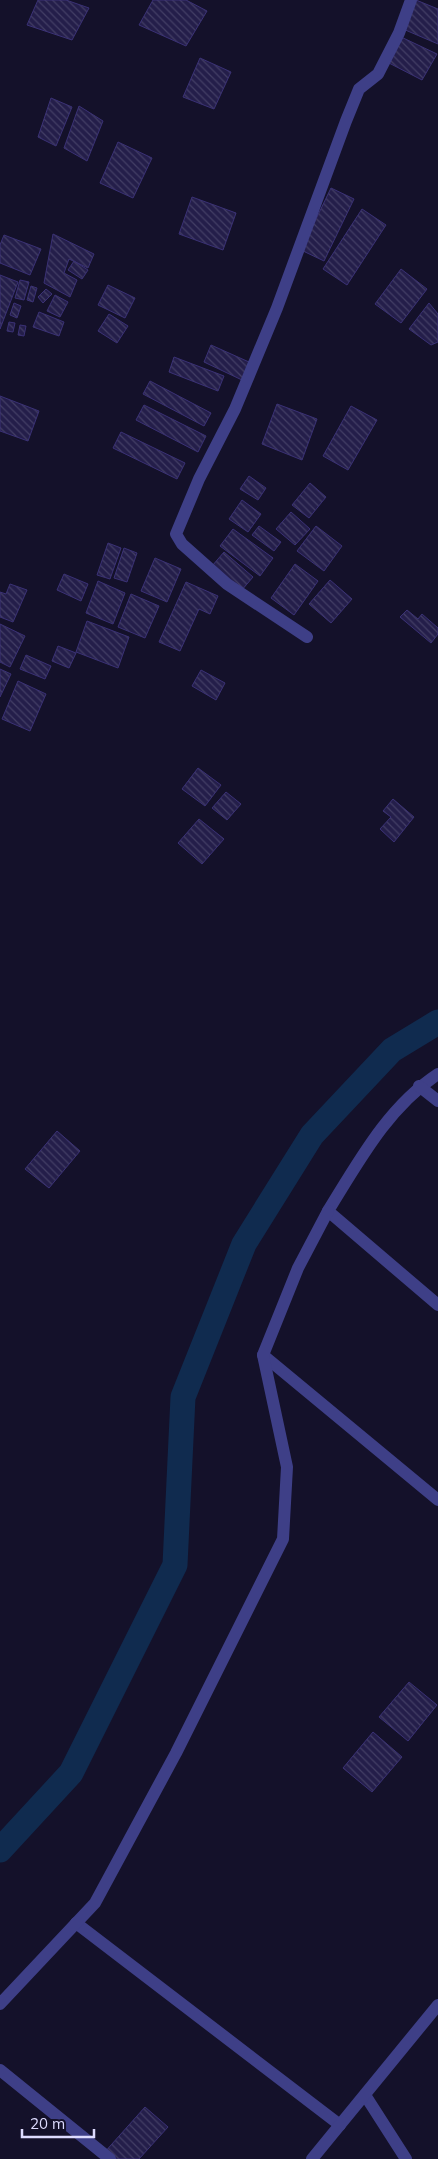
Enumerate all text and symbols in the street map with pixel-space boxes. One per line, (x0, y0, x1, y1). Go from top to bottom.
scale bar (22, 2106, 95, 2138)
text: 20 m (30, 2114, 65, 2133)

